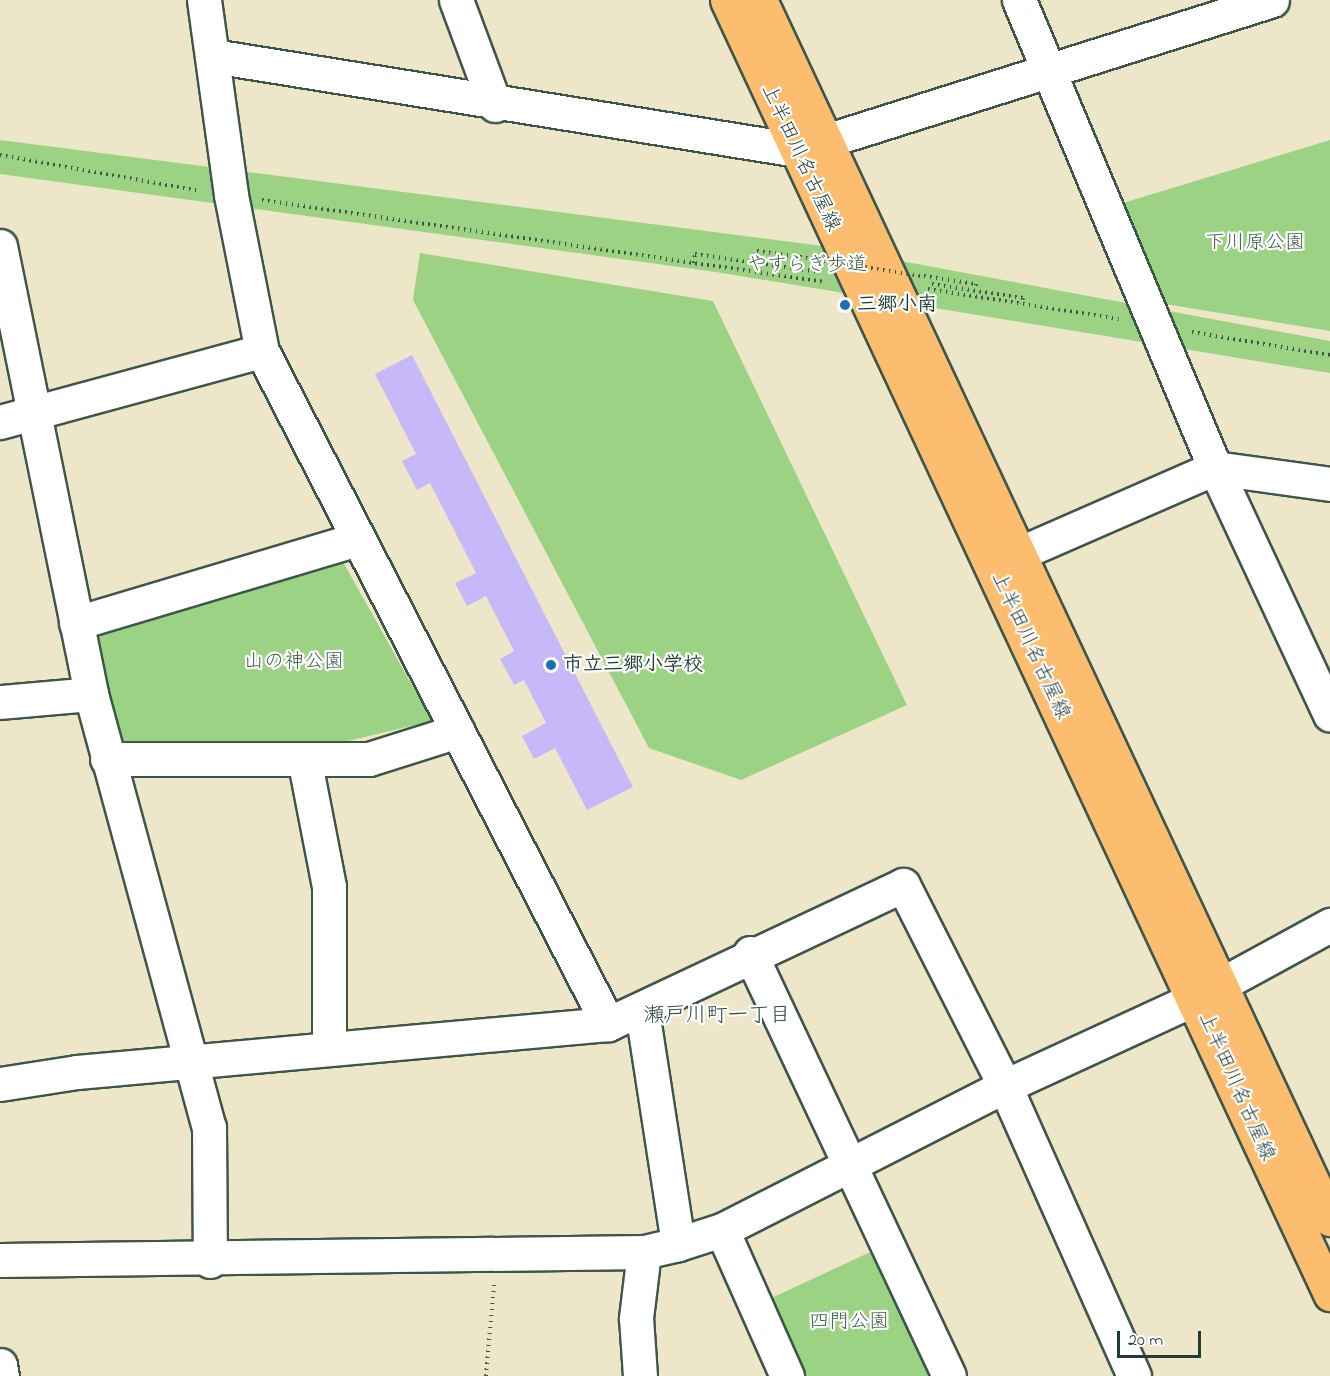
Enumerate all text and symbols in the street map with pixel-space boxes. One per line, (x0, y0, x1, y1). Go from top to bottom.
street label: 上半田川名古屋線 (755, 80, 845, 236)
park label: 下川原公園 (1205, 231, 1305, 255)
park label: やすらぎ歩道 (747, 253, 867, 277)
place label: 三郷小南 (857, 293, 937, 317)
marker: 三郷小南 (838, 298, 852, 312)
street label: 上半田川名古屋線 (985, 568, 1075, 724)
park label: 山の神公園 (244, 650, 344, 674)
place label: 市立三郷小学校 (563, 653, 703, 677)
marker: 市立三郷小学校 (544, 658, 558, 672)
district label: 瀬戸川町一丁目 (644, 1003, 790, 1029)
street label: 上半田川名古屋線 (1192, 1009, 1280, 1165)
park label: 四門公園 (809, 1310, 889, 1334)
scale bar (1120, 1319, 1204, 1357)
text: 20 m (1128, 1328, 1163, 1354)

